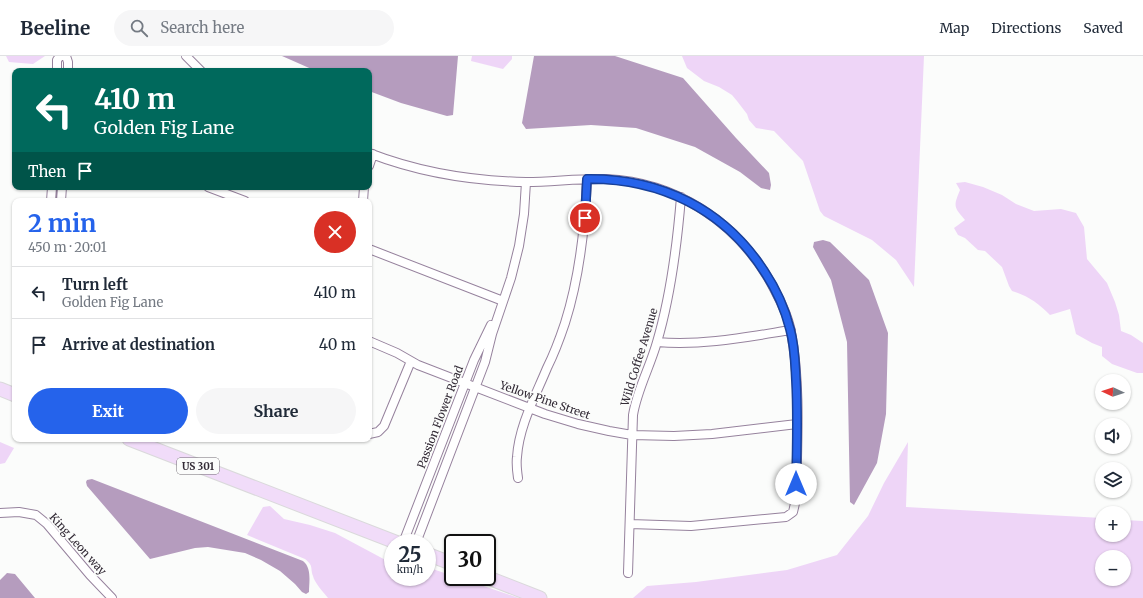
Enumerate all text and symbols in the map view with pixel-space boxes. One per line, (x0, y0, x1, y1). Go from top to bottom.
search box (114, 10, 394, 46)
text: Beeline (20, 16, 90, 40)
icon: search (128, 17, 150, 39)
text: Search here (160, 18, 244, 37)
text: Map (939, 19, 969, 37)
text: Directions (991, 19, 1061, 37)
text: Saved (1083, 19, 1123, 37)
text: 410 m (94, 81, 175, 117)
icon: left (28, 84, 80, 136)
text: Golden Fig Lane (94, 116, 234, 139)
icon: arrive (74, 160, 96, 182)
text: Then (28, 162, 66, 181)
pin (568, 201, 602, 235)
icon: arrive (574, 207, 596, 229)
text: 2 min (28, 208, 96, 239)
button: close (314, 211, 356, 253)
text: 450 m · 20:01 (28, 239, 107, 256)
text: Turn left (62, 275, 128, 294)
icon: left (28, 282, 50, 304)
text: 410 m (314, 283, 356, 302)
text: Golden Fig Lane (62, 294, 163, 311)
street label: Wild Coffee Avenue (617, 306, 661, 409)
icon: arrive (28, 334, 50, 356)
text: Arrive at destination (62, 335, 215, 354)
text: 40 m (319, 335, 356, 354)
street label: Passion Flower Road (414, 363, 466, 470)
north arrow (1095, 374, 1131, 410)
map controls (1095, 374, 1131, 586)
street label: Yellow Pine Street (497, 378, 593, 422)
button: Exit (28, 388, 188, 434)
button: Share (196, 388, 356, 434)
button: sound (1095, 418, 1131, 454)
road number: US 301 (177, 458, 219, 474)
button: layers (1095, 462, 1131, 498)
position arrow (775, 463, 817, 505)
button: + (1095, 506, 1131, 542)
street label: King Leon way (47, 510, 110, 578)
speed limit sign: 30 (444, 534, 496, 586)
text: 25 (399, 542, 421, 567)
button: − (1095, 550, 1131, 586)
text: km/h (397, 563, 423, 576)

